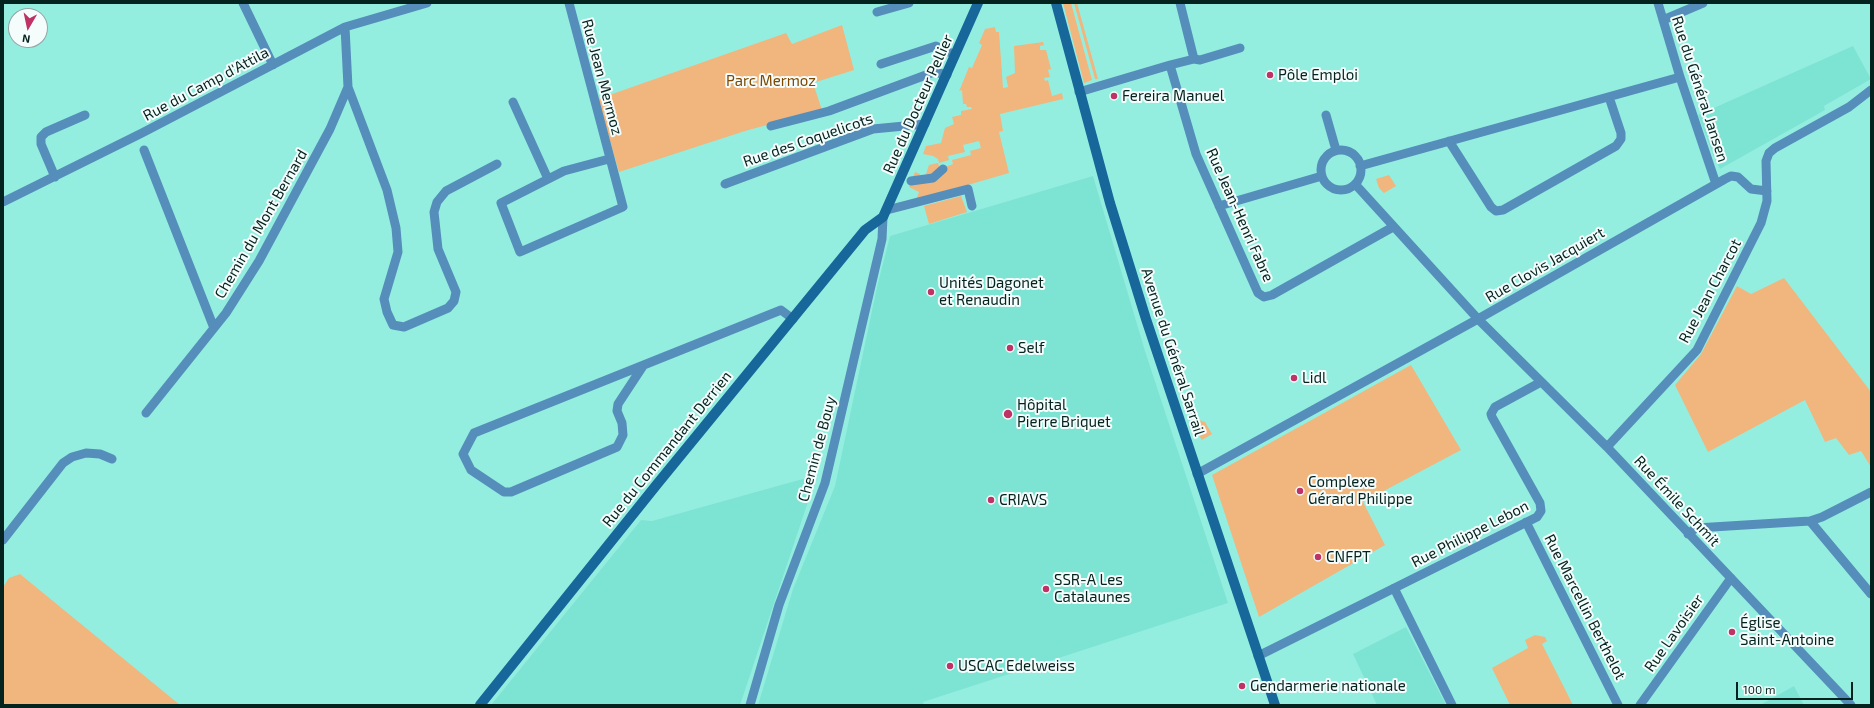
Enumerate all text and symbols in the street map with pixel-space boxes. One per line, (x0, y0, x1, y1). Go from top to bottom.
north arrow (8, 8, 48, 48)
street label: Rue du Général Jansen (1668, 14, 1732, 164)
street label: Rue Jean Mermoz (578, 17, 626, 137)
street label: Rue du Docteur Pellier (879, 31, 957, 177)
text: N (21, 32, 31, 46)
street label: Rue du Camp d'Attila (140, 43, 272, 125)
place label: Pôle Emploi (1278, 66, 1358, 84)
marker: Pôle Emploi (1265, 70, 1275, 80)
park label: Parc Mermoz (726, 72, 816, 90)
place label: Fereira Manuel (1122, 87, 1224, 105)
marker: Fereira Manuel (1109, 91, 1119, 101)
street label: Rue des Coquelicots (741, 109, 875, 171)
street label: Rue Jean-Henri Fabre (1202, 145, 1278, 285)
street label: Chemin du Mont Bernard (211, 146, 311, 302)
street label: Rue Clovis Jacquiert (1482, 224, 1608, 306)
street label: Rue Jean Charcot (1675, 236, 1745, 346)
street label: Avenue du Général Sarrail (1137, 266, 1209, 438)
place label: Unités Dagonet et Renaudin (939, 274, 1044, 309)
marker: Unités Dagonet et Renaudin (926, 287, 936, 297)
place label: Self (1018, 339, 1045, 357)
marker: Self (1005, 343, 1015, 353)
street label: Rue du Commandant Derrien (599, 368, 735, 530)
place label: Lidl (1302, 369, 1326, 387)
marker: Lidl (1289, 373, 1299, 383)
street label: Chemin de Bouy (794, 394, 840, 504)
place label: Hôpital Pierre Briquet (1017, 396, 1111, 431)
marker: Hôpital Pierre Briquet (1002, 408, 1014, 420)
street label: Rue Émile Schmit (1630, 452, 1724, 550)
place label: Complexe Gérard Philippe (1308, 473, 1412, 508)
marker: Complexe Gérard Philippe (1295, 486, 1305, 496)
place label: CRIAVS (999, 491, 1047, 509)
marker: CRIAVS (986, 495, 996, 505)
street label: Rue Philippe Lebon (1408, 497, 1532, 571)
street label: Rue Marcellin Berthelot (1540, 531, 1630, 683)
place label: CNFPT (1326, 548, 1371, 566)
marker: CNFPT (1313, 552, 1323, 562)
place label: SSR-A Les Catalaunes (1054, 571, 1130, 606)
marker: SSR-A Les Catalaunes (1041, 584, 1051, 594)
street label: Rue Lavoisier (1641, 591, 1707, 675)
place label: Église Saint-Antoine (1740, 614, 1834, 649)
marker: Église Saint-Antoine (1727, 627, 1737, 637)
place label: USCAC Edelweiss (958, 657, 1075, 675)
marker: USCAC Edelweiss (945, 661, 955, 671)
scale bar (1738, 674, 1855, 700)
place label: Gendarmerie nationale (1250, 677, 1406, 695)
marker: Gendarmerie nationale (1237, 681, 1247, 691)
text: 100 m (1743, 682, 1775, 696)

